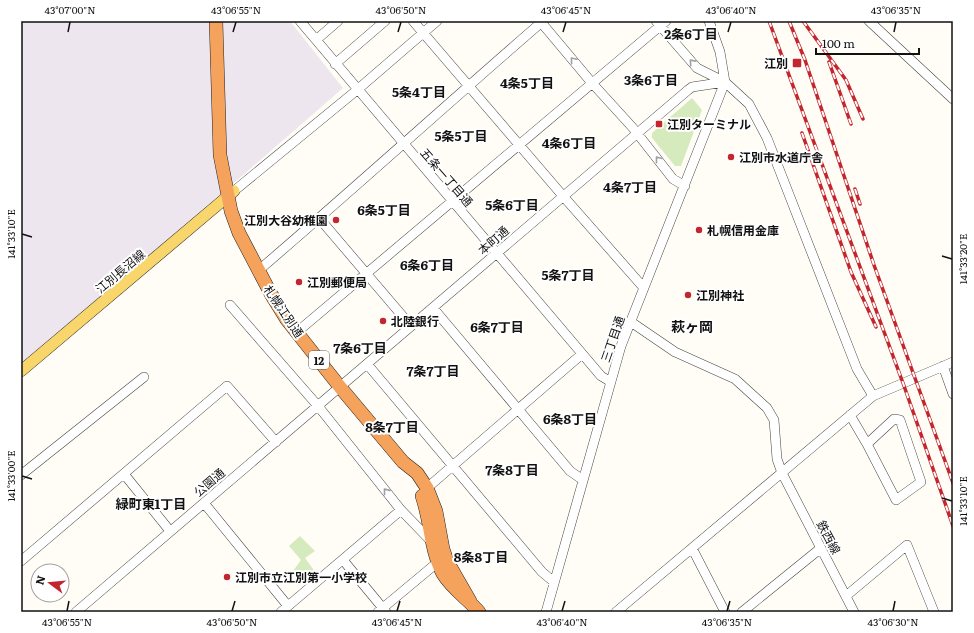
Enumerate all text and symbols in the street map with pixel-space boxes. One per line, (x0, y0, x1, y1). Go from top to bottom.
text: 43°07'00"N (44, 2, 96, 17)
text: 43°06'55"N (211, 2, 261, 17)
text: 43°06'50"N (376, 2, 426, 17)
text: 43°06'45"N (541, 2, 591, 17)
text: 43°06'40"N (705, 2, 757, 17)
text: 43°06'35"N (871, 2, 921, 17)
district label: 2条6丁目 (664, 24, 718, 43)
scale bar (816, 30, 919, 56)
text: 100 m (822, 34, 855, 52)
place label: 江別 (764, 54, 788, 72)
one-way arrow (570, 57, 577, 65)
marker: 江別 (791, 57, 803, 69)
one-way arrow (689, 59, 697, 67)
district label: 3条6丁目 (624, 70, 678, 89)
district label: 4条5丁目 (500, 73, 554, 92)
district label: 5条4丁目 (392, 82, 446, 101)
place label: 江別ターミナル (667, 115, 751, 133)
marker: 江別ターミナル (654, 119, 664, 129)
district label: 5条5丁目 (434, 126, 488, 145)
district label: 4条6丁目 (542, 133, 596, 152)
street label: 五条一丁目通 (417, 144, 477, 210)
place label: 江別市水道庁舎 (739, 148, 823, 166)
marker: 江別市水道庁舎 (726, 152, 736, 162)
one-way arrow (655, 156, 662, 163)
district label: 4条7丁目 (603, 177, 657, 196)
district label: 5条6丁目 (485, 195, 539, 214)
district label: 6条5丁目 (357, 200, 411, 219)
text: 141°33'10"E (3, 209, 18, 259)
place label: 江別大谷幼稚園 (244, 211, 328, 229)
marker: 江別大谷幼稚園 (331, 215, 341, 225)
street label: 本町通 (474, 221, 512, 259)
place label: 札幌信用金庫 (707, 221, 779, 239)
marker: 札幌信用金庫 (694, 225, 704, 235)
text: 141°33'20"E (955, 234, 970, 284)
street label: 江別長沼線 (91, 245, 149, 297)
district label: 6条6丁目 (400, 255, 454, 274)
district label: 5条7丁目 (541, 265, 595, 284)
place label: 江別郵便局 (307, 273, 367, 291)
marker: 江別郵便局 (294, 277, 304, 287)
street label: 札幌江別通 (260, 281, 308, 341)
place label: 江別神社 (696, 286, 744, 304)
marker: 江別神社 (683, 290, 693, 300)
place label: 北陸銀行 (391, 312, 439, 330)
street label: 三丁目通 (596, 313, 628, 365)
marker: 北陸銀行 (378, 316, 388, 326)
district label: 萩ヶ岡 (671, 316, 713, 336)
district label: 6条7丁目 (470, 317, 524, 336)
district label: 7条6丁目 (333, 338, 387, 357)
road number: 12 (309, 351, 329, 369)
district label: 7条7丁目 (406, 361, 460, 380)
district label: 6条8丁目 (543, 409, 597, 428)
district label: 8条7丁目 (365, 417, 419, 436)
text: 141°33'00"E (3, 450, 18, 502)
district label: 7条8丁目 (485, 460, 539, 479)
street label: 公園通 (189, 464, 229, 500)
text: 141°33'10"E (955, 476, 970, 526)
one-way arrow (383, 489, 390, 496)
district label: 緑町東1丁目 (115, 494, 186, 513)
street label: 鉄西線 (813, 517, 845, 557)
district label: 8条8丁目 (454, 547, 508, 566)
north arrow (30, 563, 70, 603)
place label: 江別市立江別第一小学校 (235, 568, 367, 586)
marker: 江別市立江別第一小学校 (222, 572, 232, 582)
text: N (30, 573, 48, 587)
text: 43°06'55"N (42, 614, 92, 629)
text: 43°06'50"N (207, 614, 257, 629)
text: 43°06'45"N (372, 614, 422, 629)
text: 43°06'40"N (536, 614, 588, 629)
text: 43°06'35"N (702, 614, 752, 629)
text: 43°06'30"N (867, 614, 919, 629)

